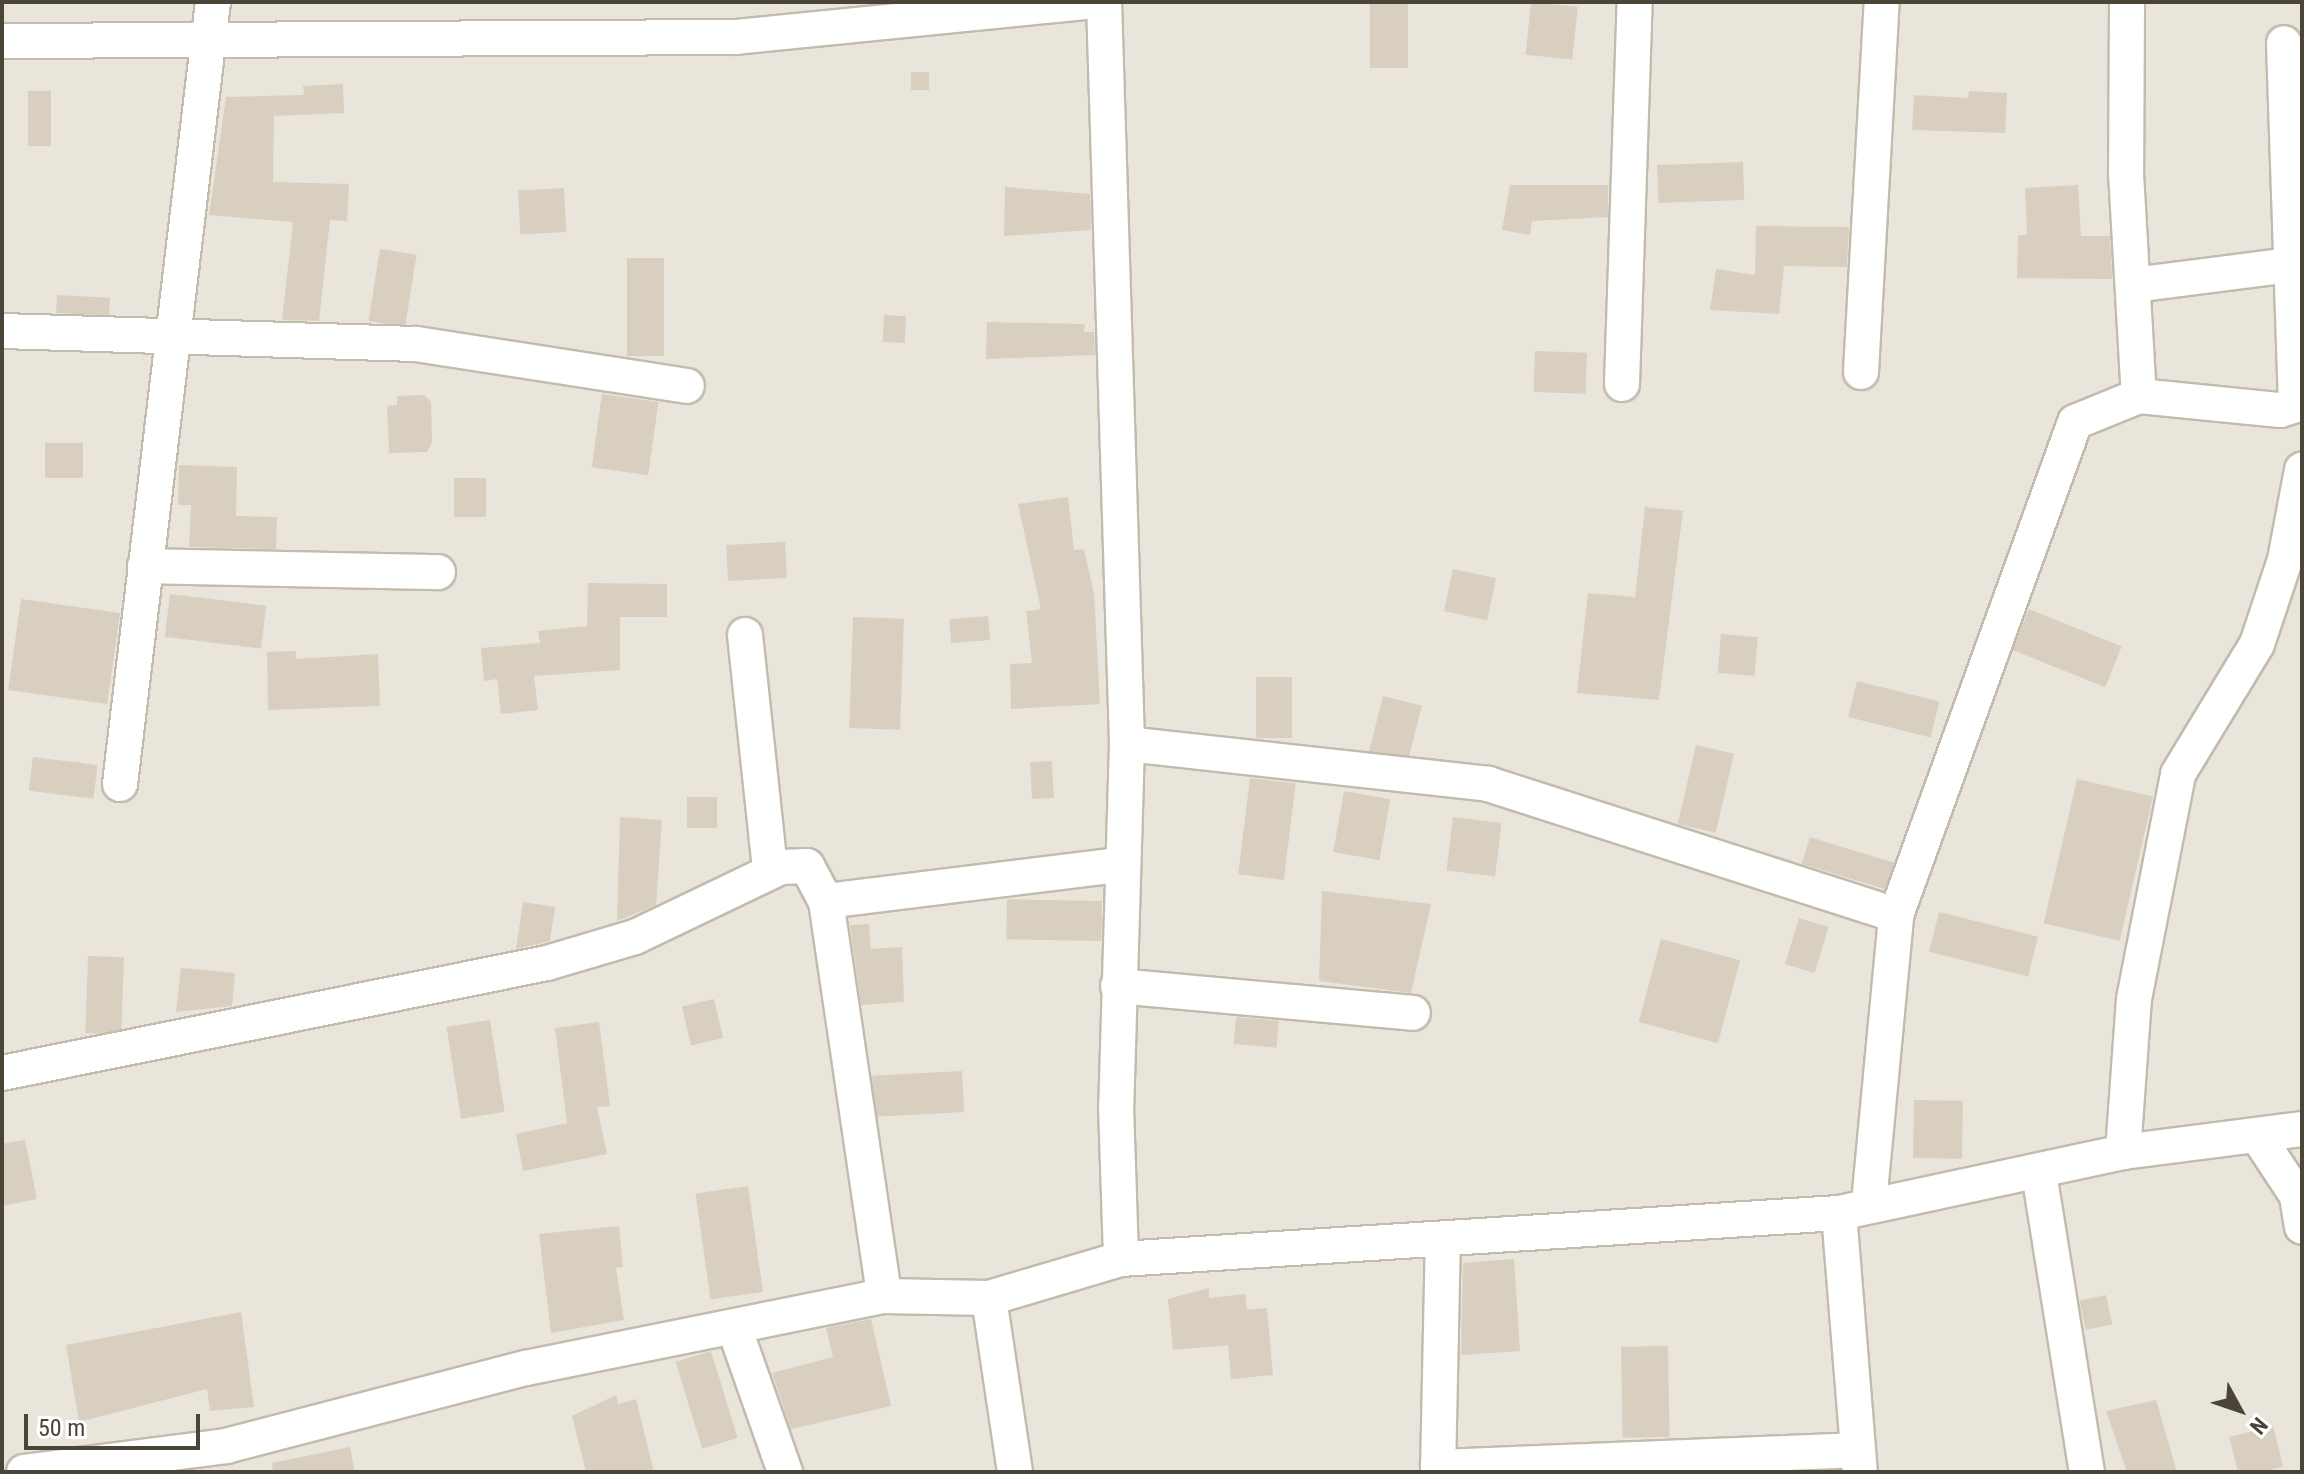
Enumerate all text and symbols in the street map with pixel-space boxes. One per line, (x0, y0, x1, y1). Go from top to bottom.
north arrow (2200, 1370, 2280, 1450)
scale bar (28, 1398, 204, 1448)
text: N (2245, 1413, 2273, 1439)
text: 50 m (38, 1414, 85, 1442)

